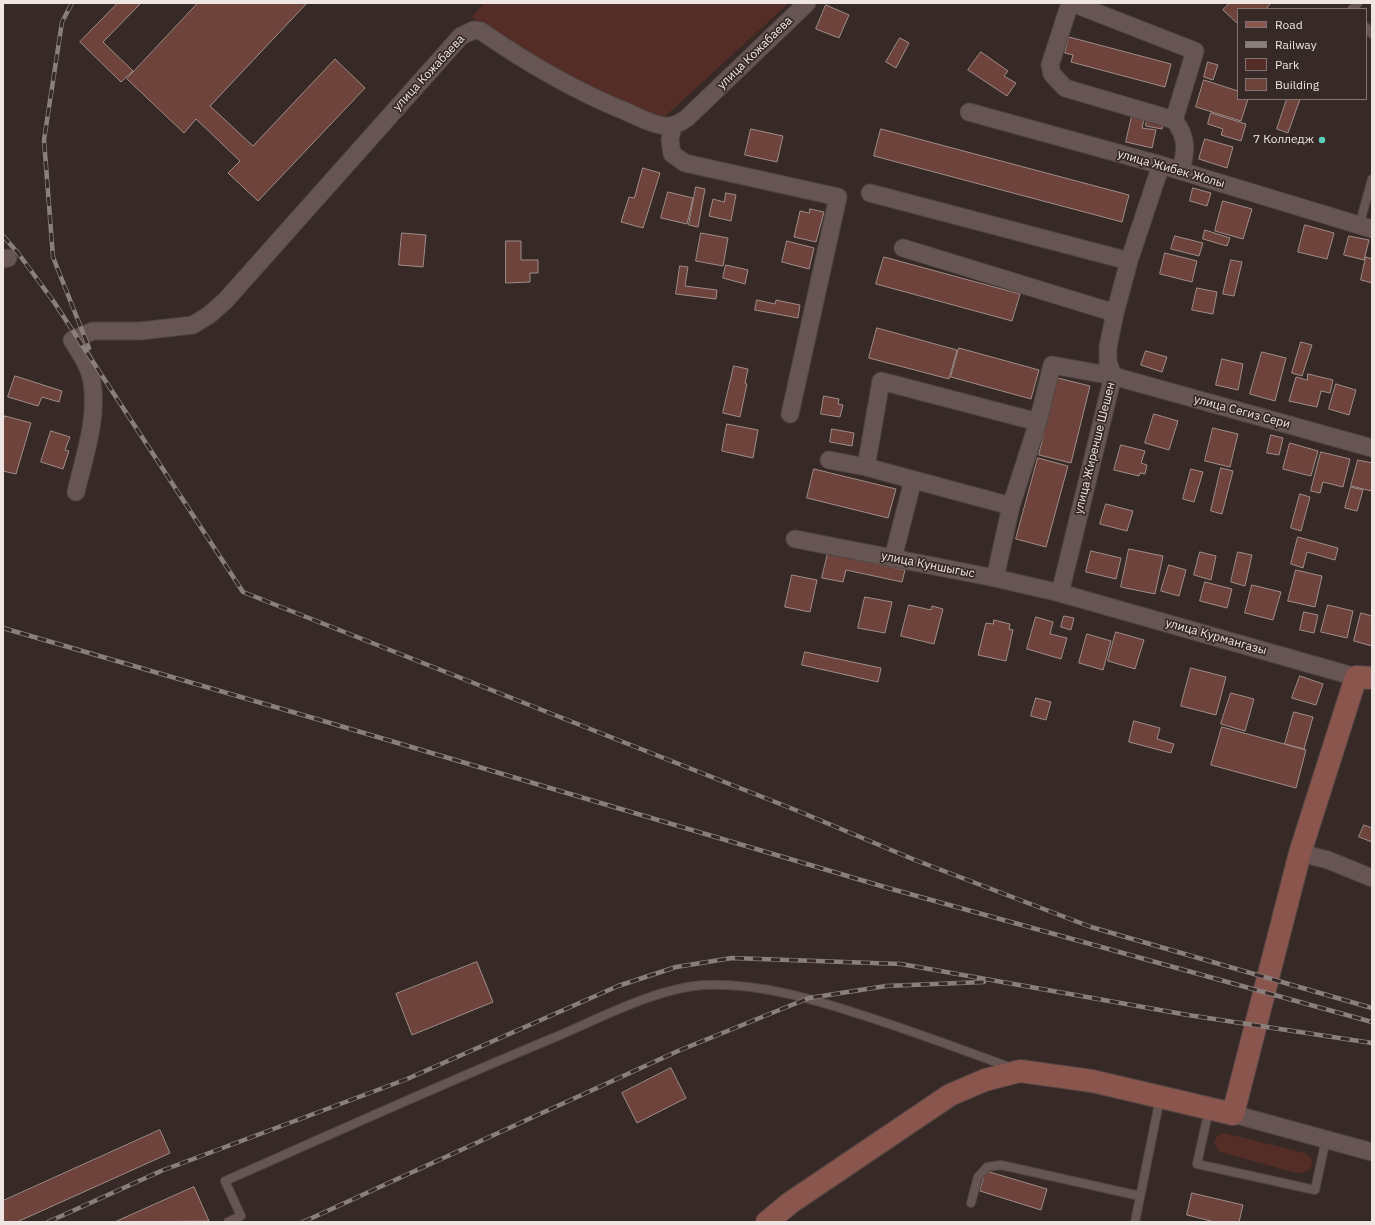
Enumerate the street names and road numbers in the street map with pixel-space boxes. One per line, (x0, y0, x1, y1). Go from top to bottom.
street label: улица Кожабаева (715, 14, 795, 92)
street label: улица Кожабаева (390, 32, 468, 114)
street label: улица Жибек Жолы (1116, 147, 1226, 191)
street label: улица Жиренше Шешен (1072, 380, 1118, 516)
street label: улица Сегиз Сери (1192, 392, 1292, 432)
street label: улица Куншыгыс (880, 549, 976, 581)
street label: улица Курмангазы (1164, 616, 1268, 658)

